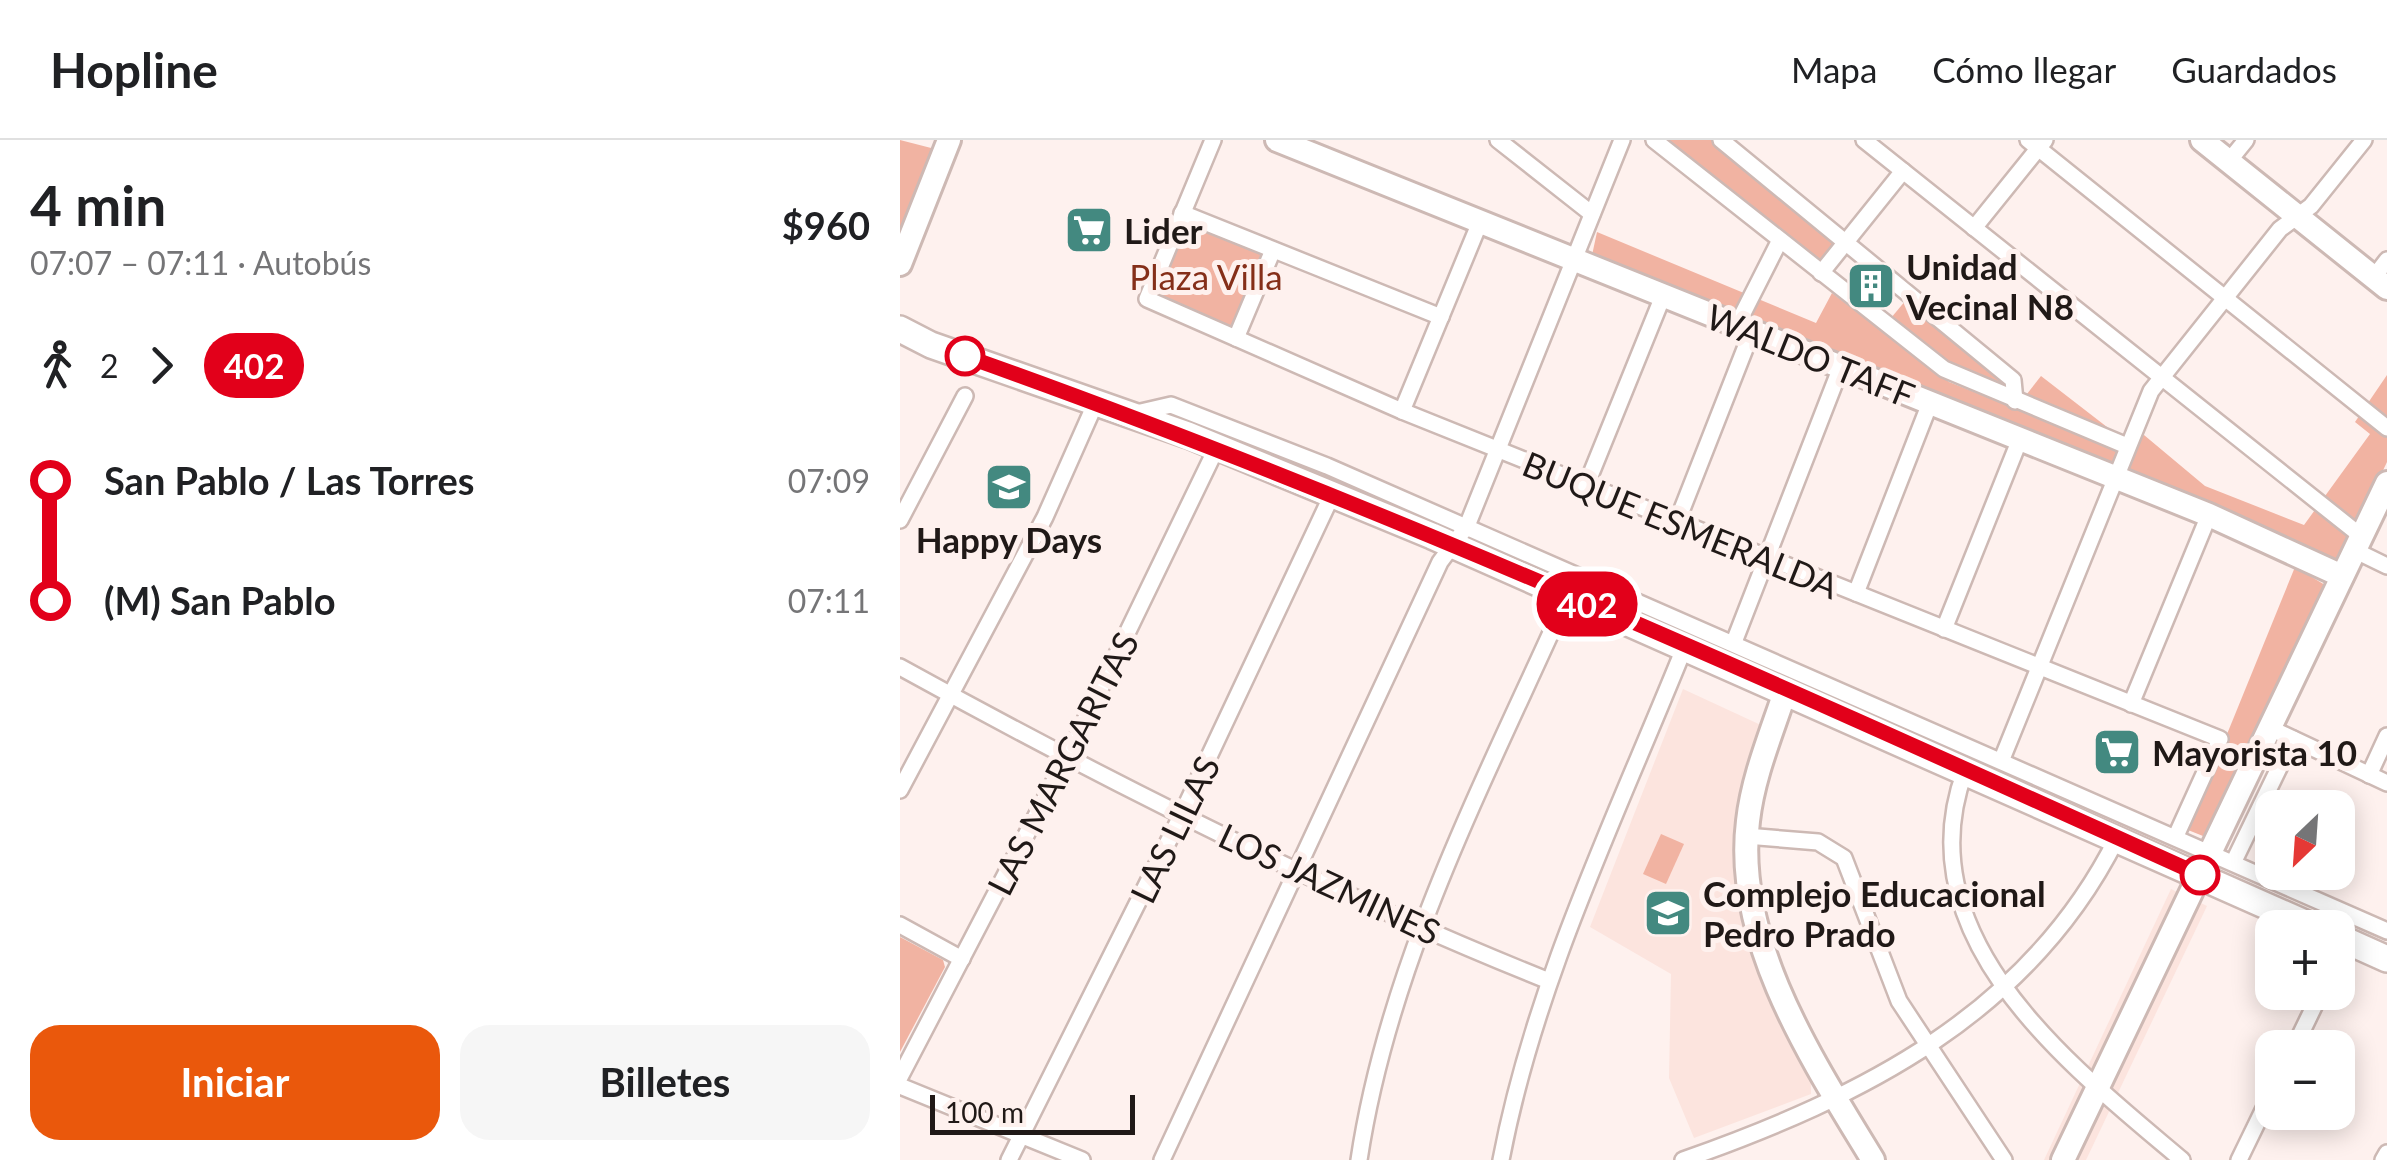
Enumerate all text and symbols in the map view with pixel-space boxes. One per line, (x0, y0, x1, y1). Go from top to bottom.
text: Hopline (50, 41, 218, 98)
text: Mapa (1791, 48, 1877, 90)
text: Cómo llegar (1932, 48, 2116, 90)
text: Guardados (2171, 48, 2337, 90)
text: 4 min (30, 172, 166, 238)
text: $960 (782, 202, 870, 248)
supermarket icon: Lider (1063, 204, 1115, 256)
place label: Lider (1124, 209, 1203, 251)
text: 07:07 – 07:11 · Autobús (30, 243, 371, 282)
place label: Unidad Vecinal N8 (1905, 245, 2074, 327)
park label: Plaza Villa (1129, 255, 1283, 297)
building icon: Unidad Vecinal N8 (1845, 260, 1897, 312)
street label: WALDO TAFF (1701, 294, 1921, 416)
unlabelled marker (946, 337, 984, 375)
icon: walk (30, 338, 85, 393)
icon: forward (134, 338, 189, 393)
text: 402 (224, 344, 284, 386)
text: 2 (100, 346, 119, 385)
street label: BUQUE ESMERALDA (1517, 442, 1845, 607)
text: San Pablo / Las Torres (104, 457, 474, 503)
text: 07:09 (788, 461, 870, 500)
school or university icon: Happy Days (983, 461, 1035, 513)
place label: Happy Days (916, 518, 1102, 560)
line badge: 402 (1530, 572, 1644, 636)
text: (M) San Pablo (104, 577, 336, 623)
text: 07:11 (788, 581, 870, 620)
text: 402 (1557, 583, 1617, 625)
street label: LAS MARGARITAS (978, 625, 1146, 901)
supermarket icon: Mayorista 10 (2091, 726, 2143, 778)
place label: Mayorista 10 (2152, 731, 2357, 773)
street label: LAS LILAS (1120, 749, 1228, 909)
north arrow (2255, 790, 2355, 890)
map controls (2255, 790, 2355, 1130)
street label: LOS JAZMINES (1213, 813, 1447, 953)
unlabelled marker (2181, 856, 2219, 894)
place label: Complejo Educacional Pedro Prado (1703, 872, 2046, 954)
school or university icon: Complejo Educacional Pedro Prado (1642, 887, 1694, 939)
button: + (2255, 910, 2355, 1010)
button: Iniciar (30, 1025, 440, 1140)
button: Billetes (460, 1025, 870, 1140)
button: − (2255, 1030, 2355, 1130)
scale bar (930, 1090, 1135, 1134)
text: 100 m (945, 1095, 1024, 1129)

